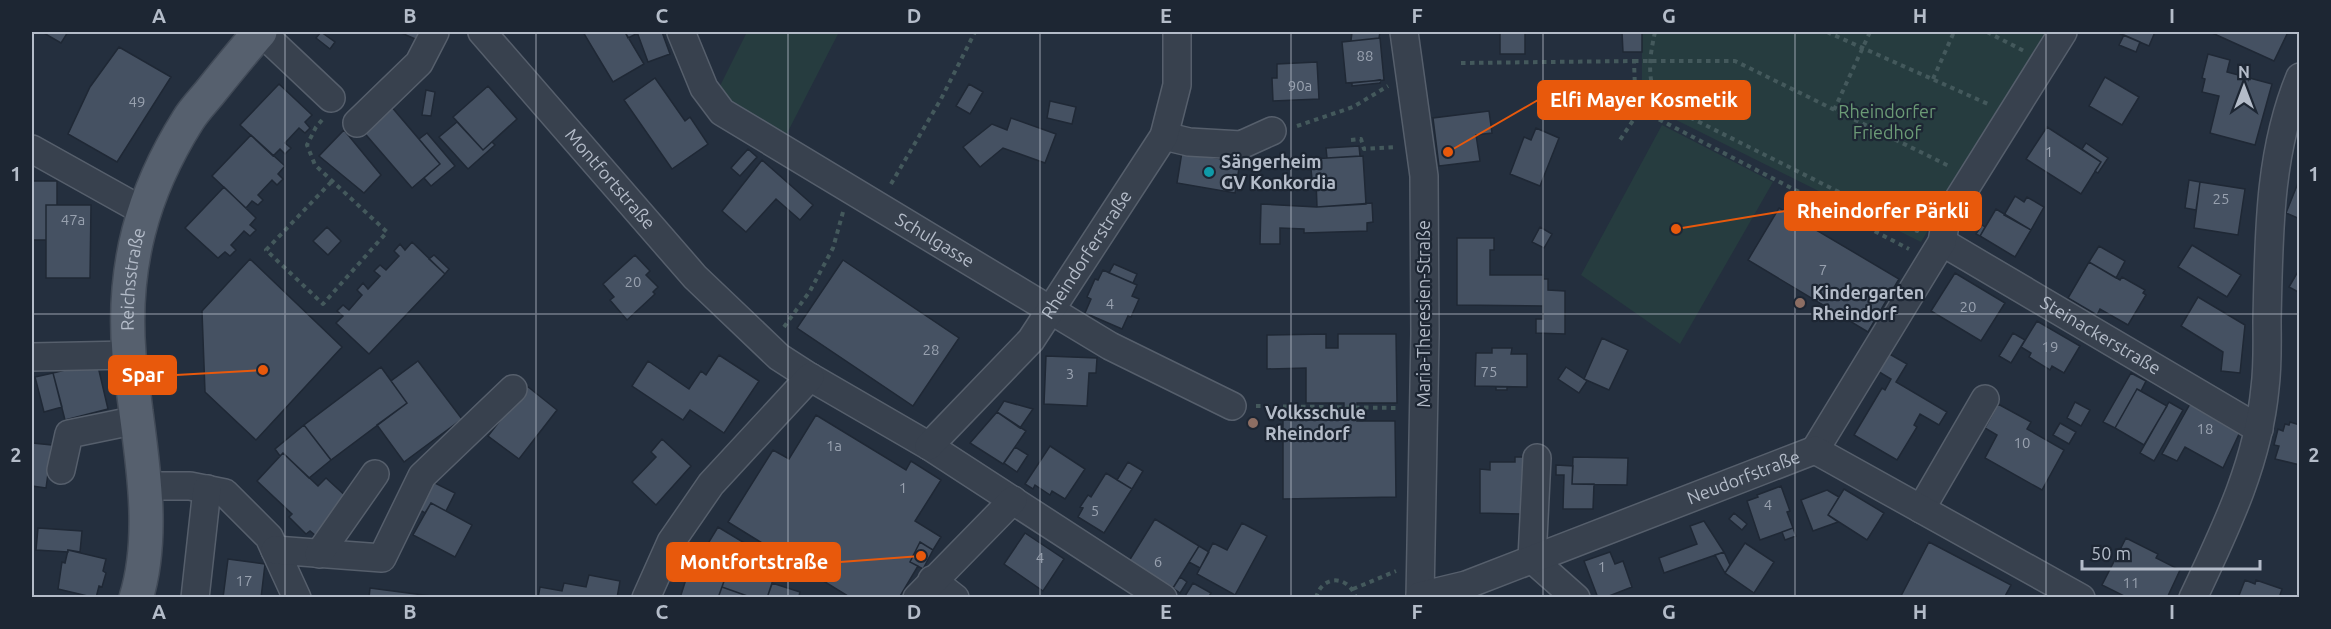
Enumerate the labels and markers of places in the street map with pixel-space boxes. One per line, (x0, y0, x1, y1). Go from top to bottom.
callout: Elfi Mayer Kosmetik (1538, 81, 1750, 119)
place label: Sängerheim GV Konkordia (1221, 151, 1336, 192)
marker: Sängerheim GV Konkordia (1202, 165, 1216, 179)
callout: Rheindorfer Pärkli (1785, 192, 1981, 230)
place label: Kindergarten Rheindorf (1812, 282, 1924, 323)
marker: Kindergarten Rheindorf (1793, 296, 1807, 310)
callout: Spar (109, 356, 176, 394)
place label: Volksschule Rheindorf (1265, 402, 1366, 443)
marker: Volksschule Rheindorf (1246, 416, 1260, 430)
callout: Montfortstraße (667, 543, 840, 581)

